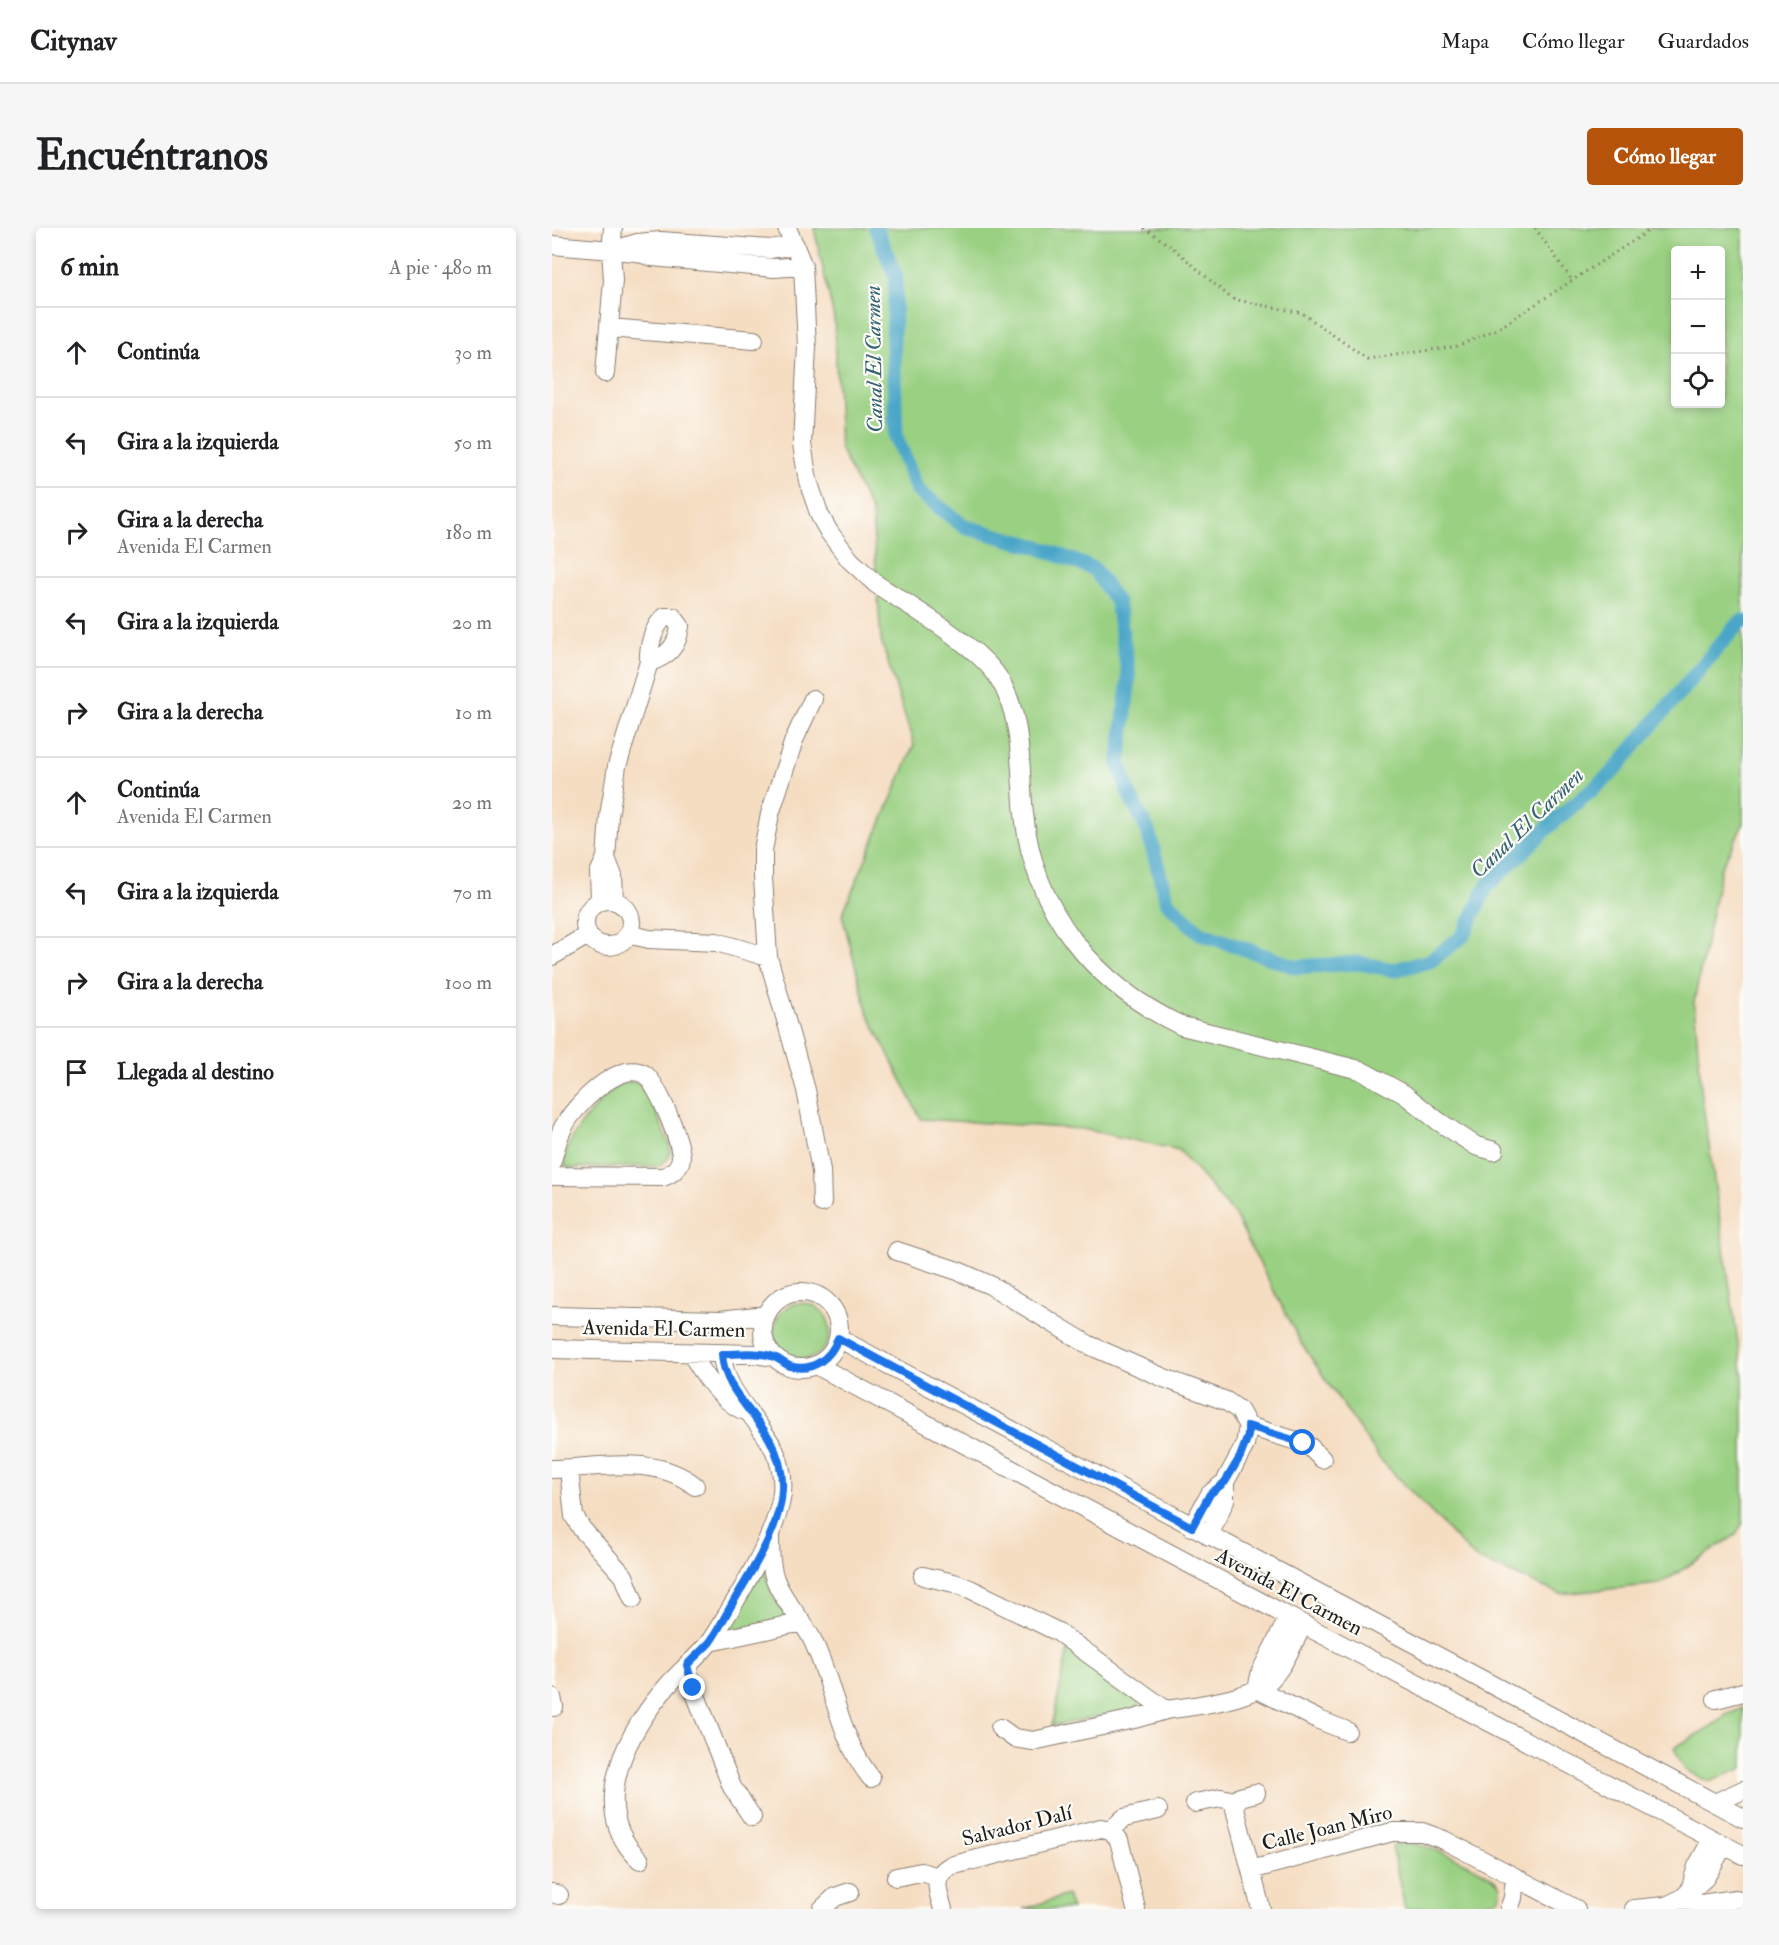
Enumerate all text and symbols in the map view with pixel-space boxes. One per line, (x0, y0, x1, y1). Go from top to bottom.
text: Citynav (30, 24, 117, 59)
text: Mapa (1441, 28, 1489, 55)
text: Cómo llegar (1522, 28, 1625, 55)
text: Guardados (1658, 28, 1749, 55)
button: Cómo llegar (1587, 128, 1743, 185)
text: Encuéntranos (36, 130, 268, 182)
map controls (1671, 246, 1725, 408)
button: + (1671, 246, 1725, 300)
text: 6 min (60, 251, 119, 283)
text: A pie · 480 m (389, 255, 492, 280)
water label: Canal El Carmen (859, 285, 889, 433)
button: − (1671, 300, 1725, 354)
icon: ahead (60, 336, 93, 369)
text: Continúa (117, 338, 200, 366)
text: 30 m (454, 340, 492, 365)
button: locate (1671, 354, 1725, 408)
icon: left (60, 426, 93, 459)
text: Gira a la izquierda (117, 428, 278, 456)
text: 50 m (453, 430, 492, 455)
text: Gira a la derecha (117, 506, 263, 534)
icon: right (60, 516, 93, 549)
text: 180 m (445, 520, 492, 545)
text: Avenida El Carmen (117, 534, 272, 559)
icon: left (60, 606, 93, 639)
text: Gira a la izquierda (117, 608, 278, 636)
text: 20 m (452, 610, 492, 635)
icon: right (60, 696, 93, 729)
text: Gira a la derecha (117, 698, 263, 726)
text: 10 m (455, 700, 492, 725)
water label: Canal El Carmen (1464, 762, 1590, 884)
text: Continúa (117, 776, 200, 804)
icon: ahead (60, 786, 93, 819)
text: 20 m (452, 790, 492, 815)
text: Avenida El Carmen (117, 804, 272, 829)
icon: left (60, 876, 93, 909)
text: Gira a la izquierda (117, 878, 278, 906)
text: 70 m (453, 880, 492, 905)
icon: right (60, 966, 93, 999)
text: Gira a la derecha (117, 968, 263, 996)
text: 100 m (445, 970, 492, 995)
icon: arrive (60, 1056, 93, 1089)
text: Llegada al destino (117, 1058, 274, 1086)
street label: Avenida El Carmen (581, 1314, 746, 1344)
route start (1289, 1429, 1315, 1455)
street label: Avenida El Carmen (1210, 1541, 1367, 1642)
route end (679, 1674, 705, 1700)
street label: Salvador Dalí (959, 1799, 1076, 1853)
street label: Calle Joan Miro (1259, 1799, 1395, 1857)

